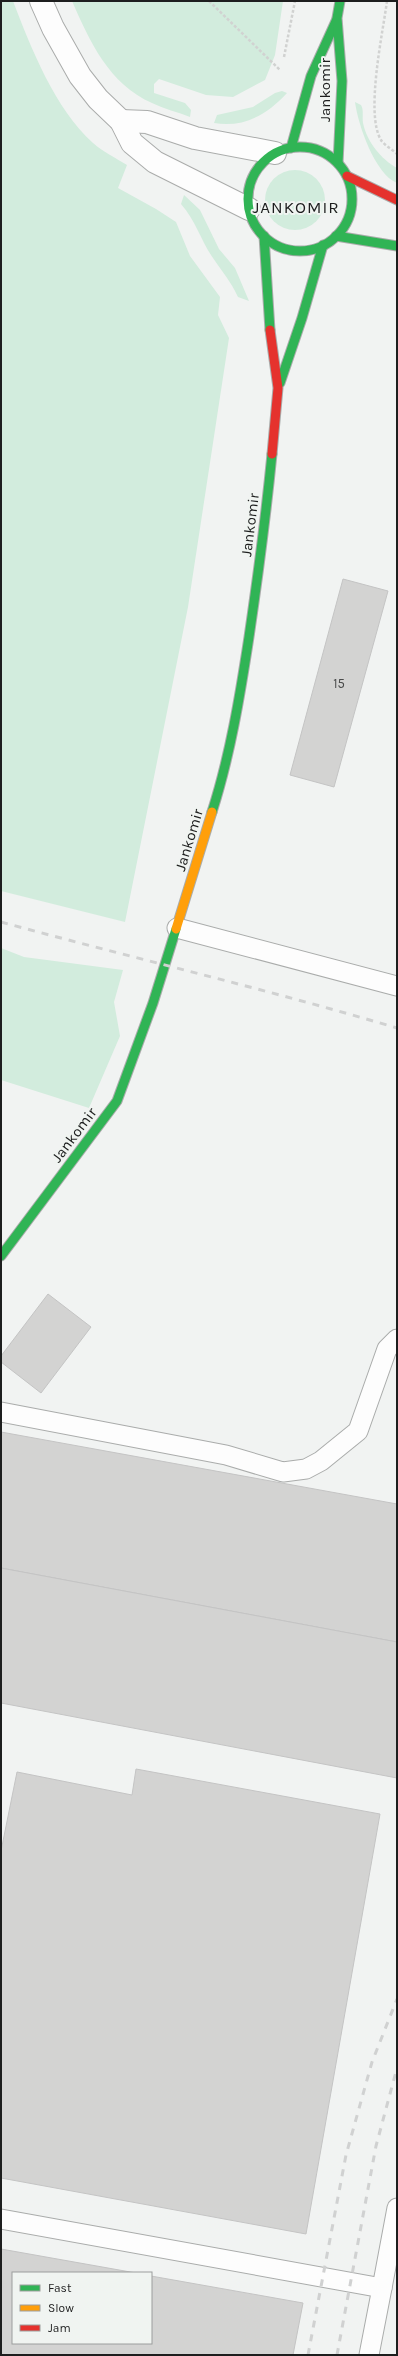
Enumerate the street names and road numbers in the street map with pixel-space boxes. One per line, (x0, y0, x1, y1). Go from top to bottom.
street label: Jankomir (316, 57, 334, 122)
street label: Jankomir (237, 492, 263, 558)
street label: Jankomir (171, 806, 207, 873)
street label: Jankomir (48, 1104, 101, 1166)

